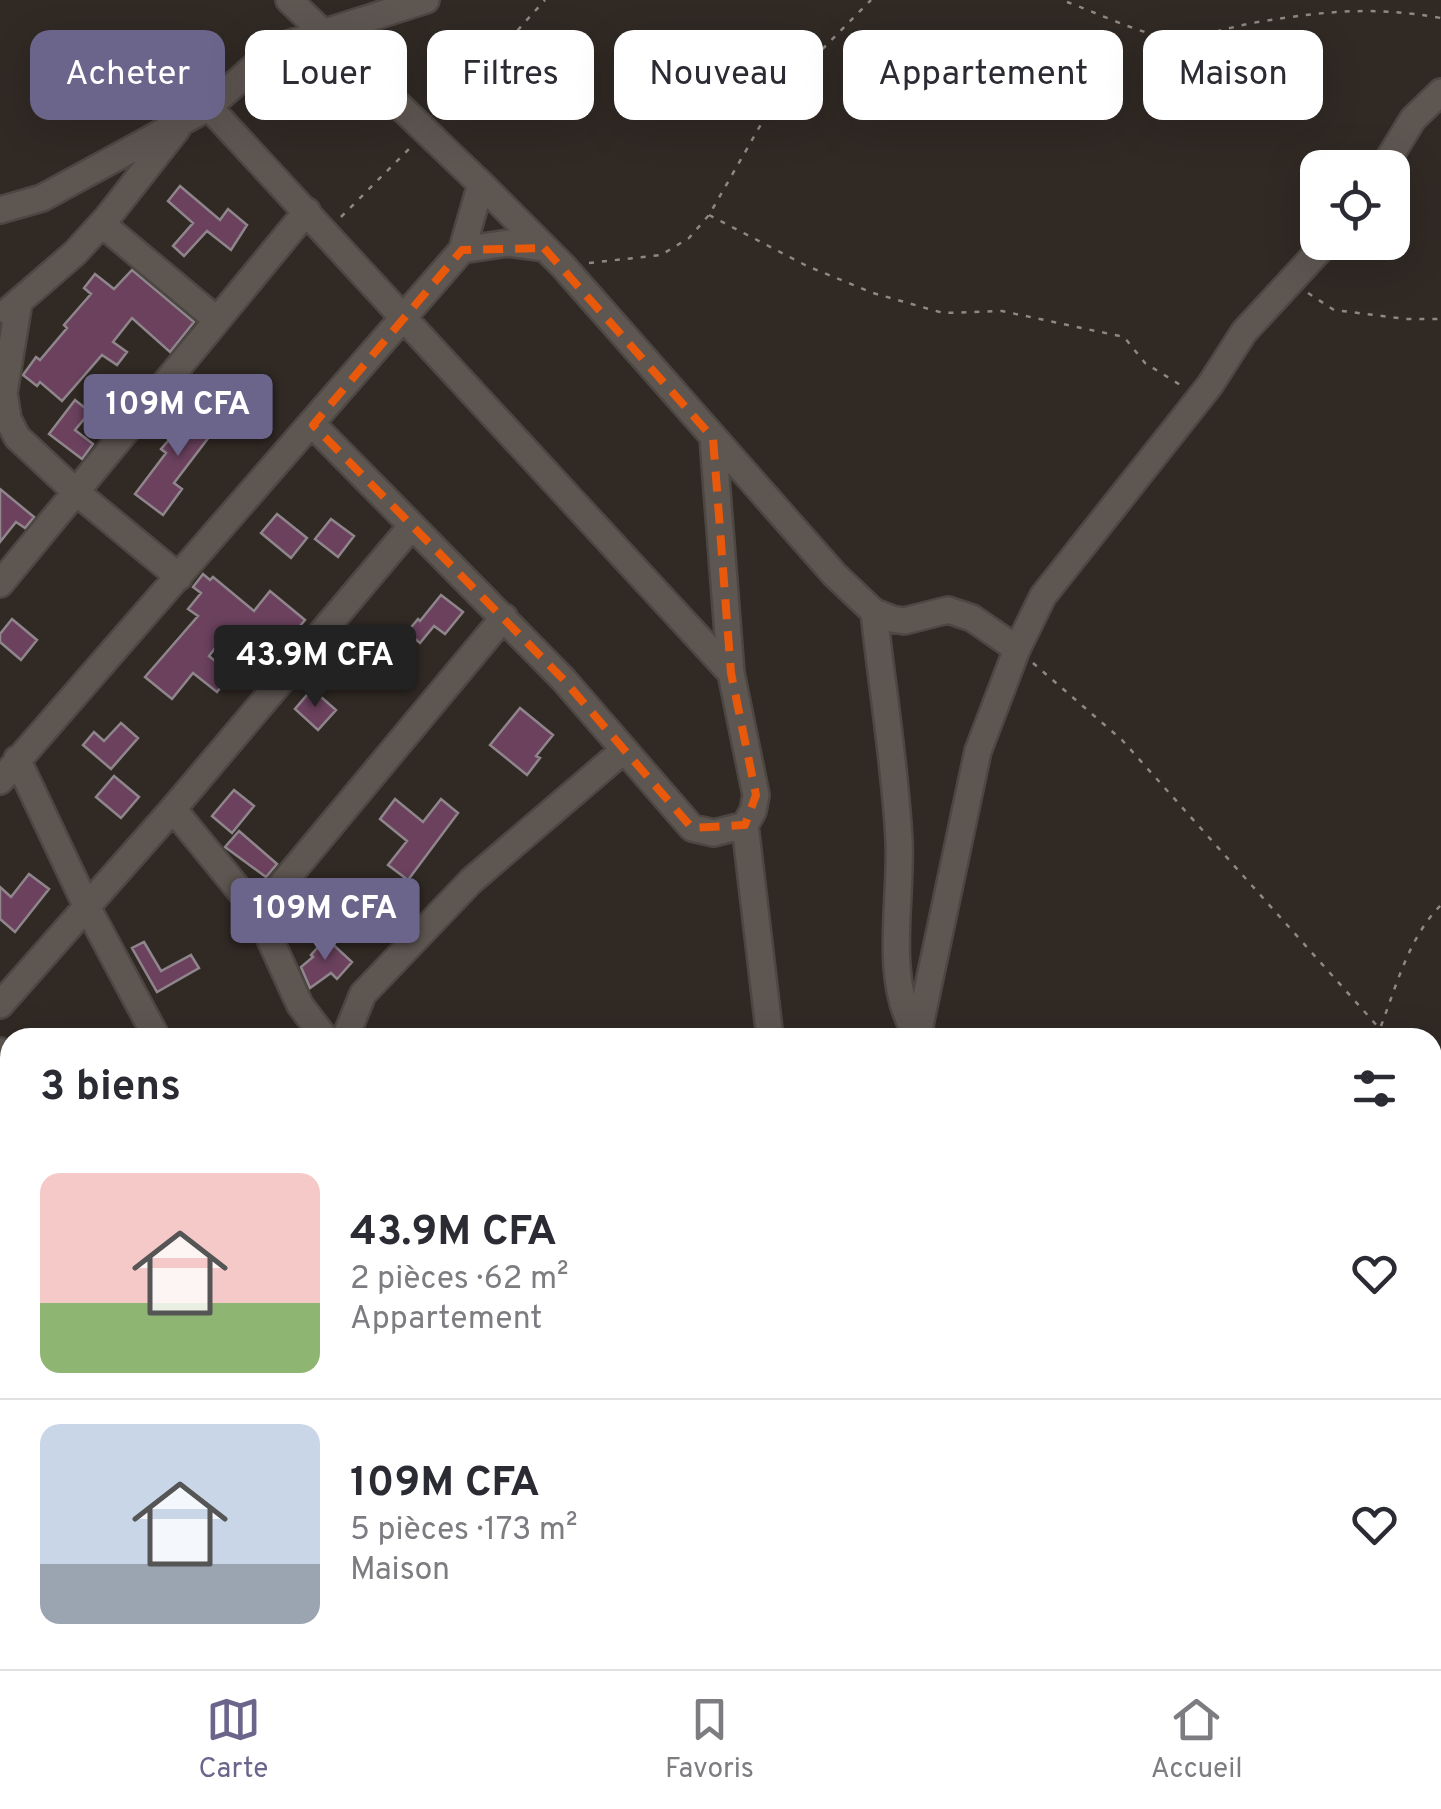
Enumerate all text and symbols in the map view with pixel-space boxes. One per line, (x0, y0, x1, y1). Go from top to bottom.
chip: Acheter (30, 30, 225, 120)
chip: Louer (245, 30, 407, 120)
chip: Filtres (427, 30, 594, 120)
chip: Nouveau (614, 30, 823, 120)
chip: Appartement (843, 30, 1123, 120)
chip: Maison (1143, 30, 1323, 120)
map controls (1300, 150, 1410, 260)
button: locate (1300, 150, 1410, 260)
pin: 109M CFA (75, 374, 281, 459)
text: 109M CFA (106, 386, 250, 426)
pin: 43.9M CFA (201, 625, 429, 710)
text: 43.9M CFA (236, 637, 394, 677)
pin: 109M CFA (222, 878, 428, 963)
text: 109M CFA (253, 890, 397, 930)
icon: filters (1347, 1061, 1402, 1116)
text: 3 biens (40, 1062, 181, 1115)
text: 43.9M CFA (350, 1207, 557, 1260)
icon: home (120, 1213, 240, 1333)
icon: heart (1347, 1246, 1402, 1301)
text: 2 pièces · 62 m² (350, 1260, 569, 1300)
text: Appartement (350, 1300, 542, 1340)
text: 109M CFA (350, 1458, 540, 1511)
icon: home (120, 1464, 240, 1584)
icon: heart (1347, 1497, 1402, 1552)
text: 5 pièces · 173 m² (350, 1511, 578, 1551)
text: Maison (350, 1551, 450, 1591)
tab: Carte (198, 1692, 268, 1788)
tab: Favoris (665, 1692, 754, 1788)
tab: Accueil (1151, 1692, 1243, 1788)

